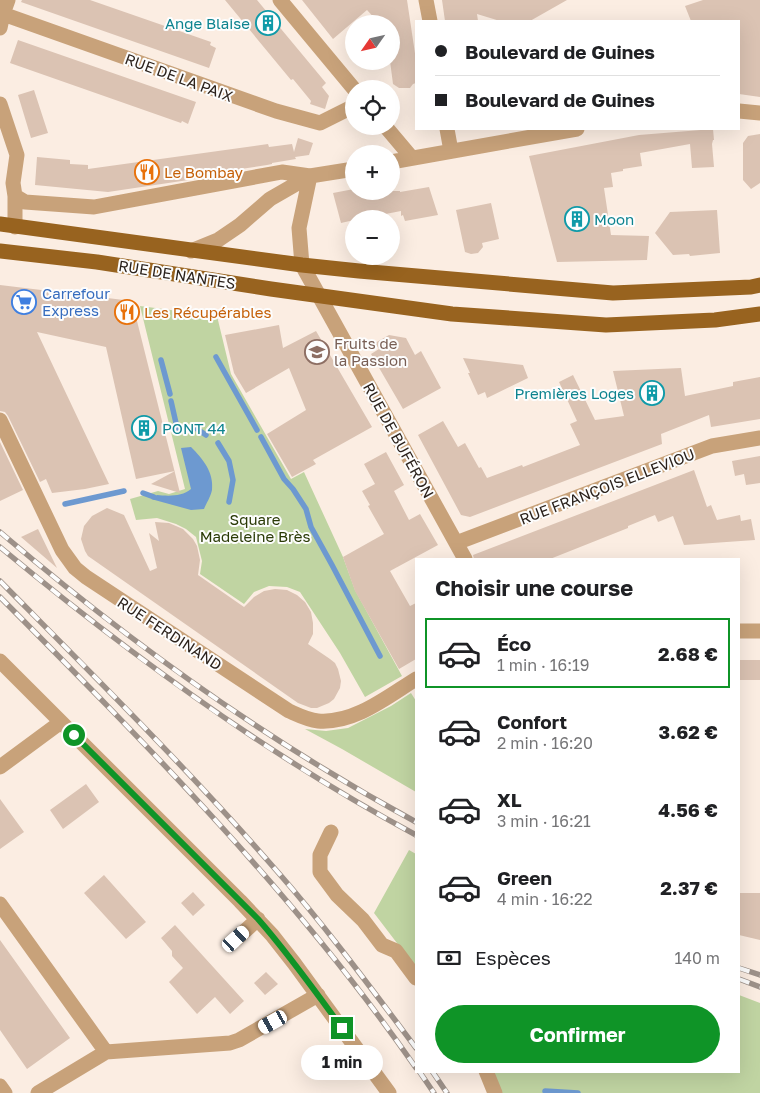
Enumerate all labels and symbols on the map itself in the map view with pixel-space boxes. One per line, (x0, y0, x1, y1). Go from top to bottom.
building icon: Ange Blaise (255, 10, 281, 36)
place label: Ange Blaise (165, 14, 250, 32)
north arrow (345, 15, 400, 70)
street label: RUE DE LA PAIX (123, 49, 235, 105)
restaurant icon: Le Bombay (134, 159, 160, 185)
place label: Le Bombay (164, 163, 244, 181)
building icon: Moon (564, 206, 590, 232)
place label: Moon (594, 210, 634, 228)
street label: RUE DE NANTES (117, 256, 237, 292)
place label: Carrefour Express (42, 284, 110, 319)
supermarket icon: Carrefour Express (11, 289, 37, 315)
restaurant icon: Les Récupérables (114, 299, 140, 325)
place label: Les Récupérables (144, 303, 271, 321)
place label: Fruits de la Passion (334, 334, 407, 369)
school or university icon: Fruits de la Passion (304, 339, 330, 365)
street label: RUE DE BUFÉRON (360, 379, 438, 501)
building icon: Premières Loges (639, 380, 665, 406)
place label: Premières Loges (514, 384, 634, 402)
building icon: PONT 44 (131, 415, 157, 441)
place label: PONT 44 (162, 419, 226, 437)
street label: RUE FRANÇOIS ELLEVIOU (517, 444, 697, 528)
park label: Square Madeleine Brès (200, 510, 310, 545)
street label: RUE FERDINAND (114, 593, 226, 673)
route start (63, 724, 85, 746)
car (219, 923, 252, 955)
car (256, 1008, 289, 1036)
route end (331, 1017, 353, 1039)
callout: 1 min (301, 1046, 383, 1080)

